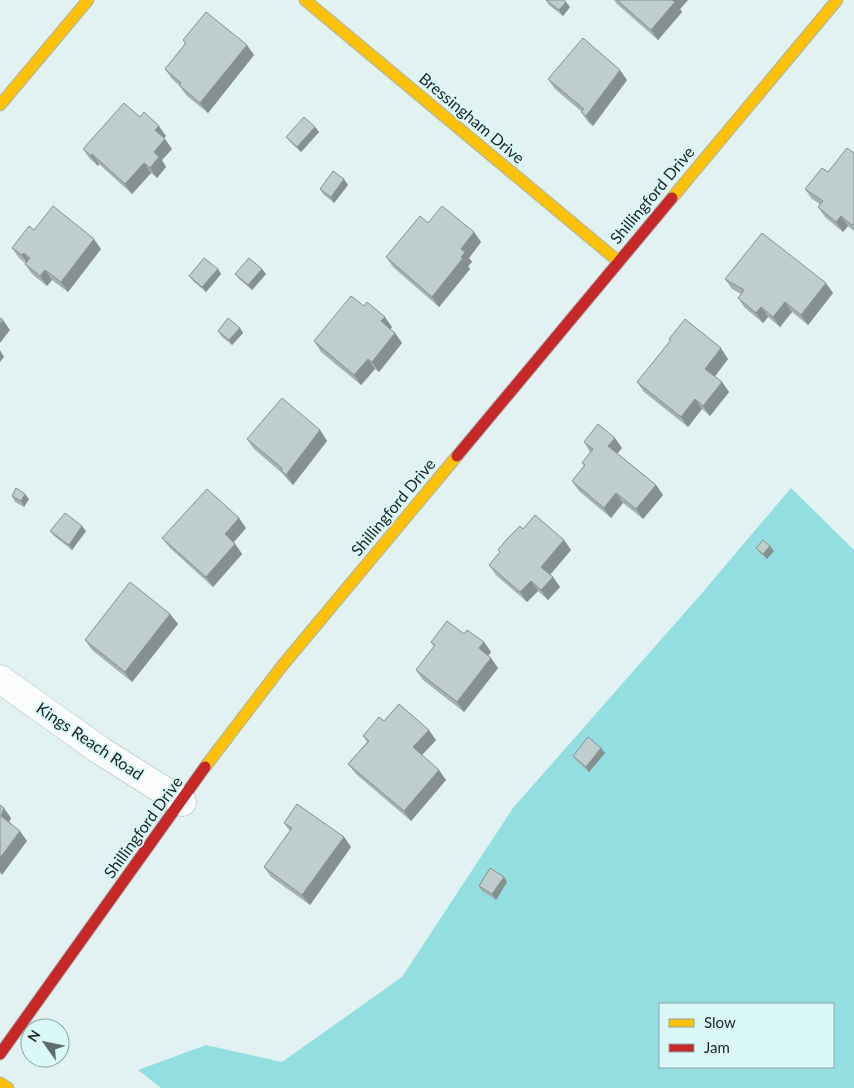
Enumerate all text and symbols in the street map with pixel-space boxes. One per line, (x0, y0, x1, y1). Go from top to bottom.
street label: Bressingham Drive (416, 68, 529, 167)
street label: Shillingford Drive (605, 142, 698, 247)
street label: Shillingford Drive (346, 454, 439, 559)
street label: Kings Reach Road (33, 698, 147, 783)
street label: Shillingford Drive (99, 772, 186, 881)
legend (659, 1003, 834, 1068)
text: Slow (704, 1013, 736, 1031)
north arrow (20, 1018, 70, 1068)
text: N (24, 1026, 44, 1045)
text: Jam (704, 1038, 730, 1056)

